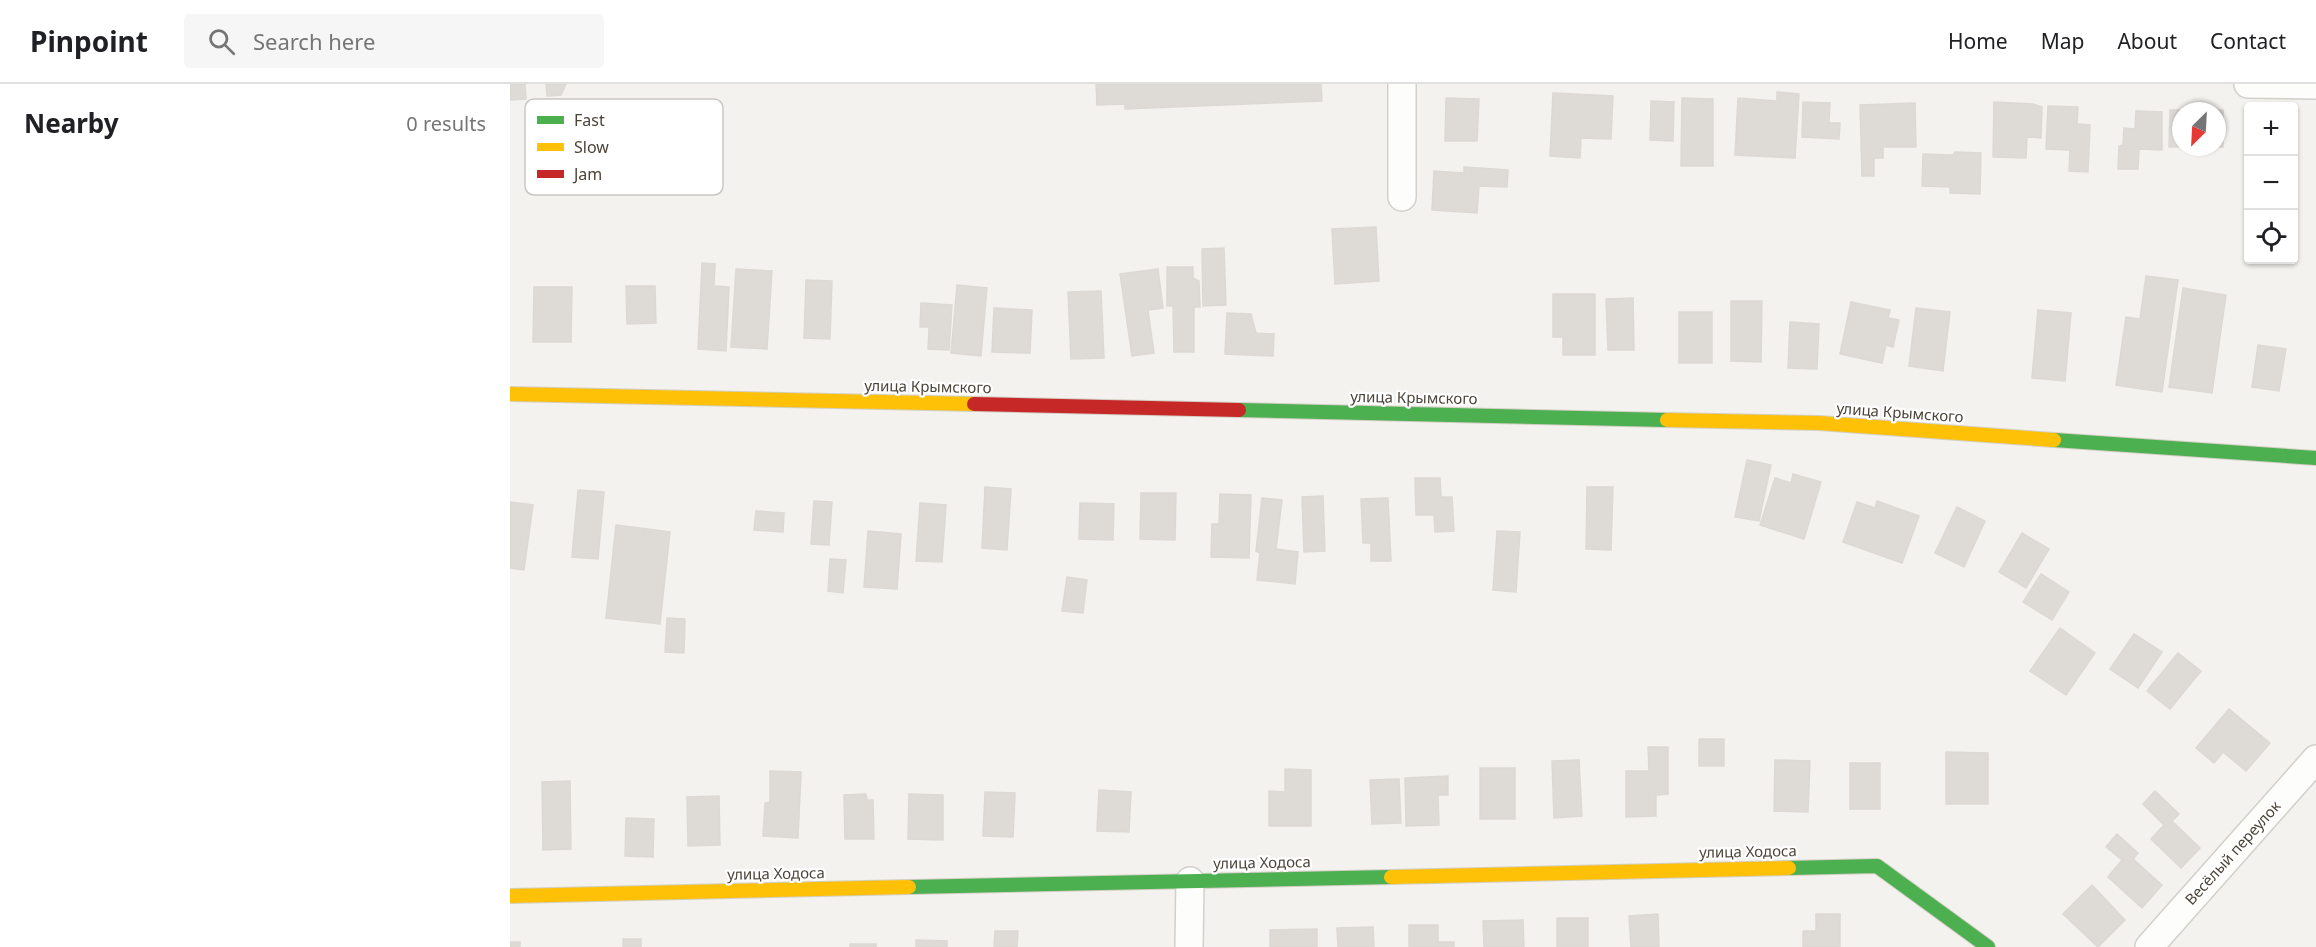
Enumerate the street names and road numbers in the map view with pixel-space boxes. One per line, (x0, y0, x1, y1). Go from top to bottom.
street label: улица Крымского (864, 375, 992, 397)
street label: улица Крымского (1350, 386, 1478, 408)
street label: улица Крымского (1836, 398, 1964, 426)
street label: Весёлый переулок (2180, 796, 2284, 909)
street label: улица Ходоса (1699, 840, 1797, 862)
street label: улица Ходоса (1213, 851, 1311, 873)
street label: улица Ходоса (727, 862, 825, 884)

